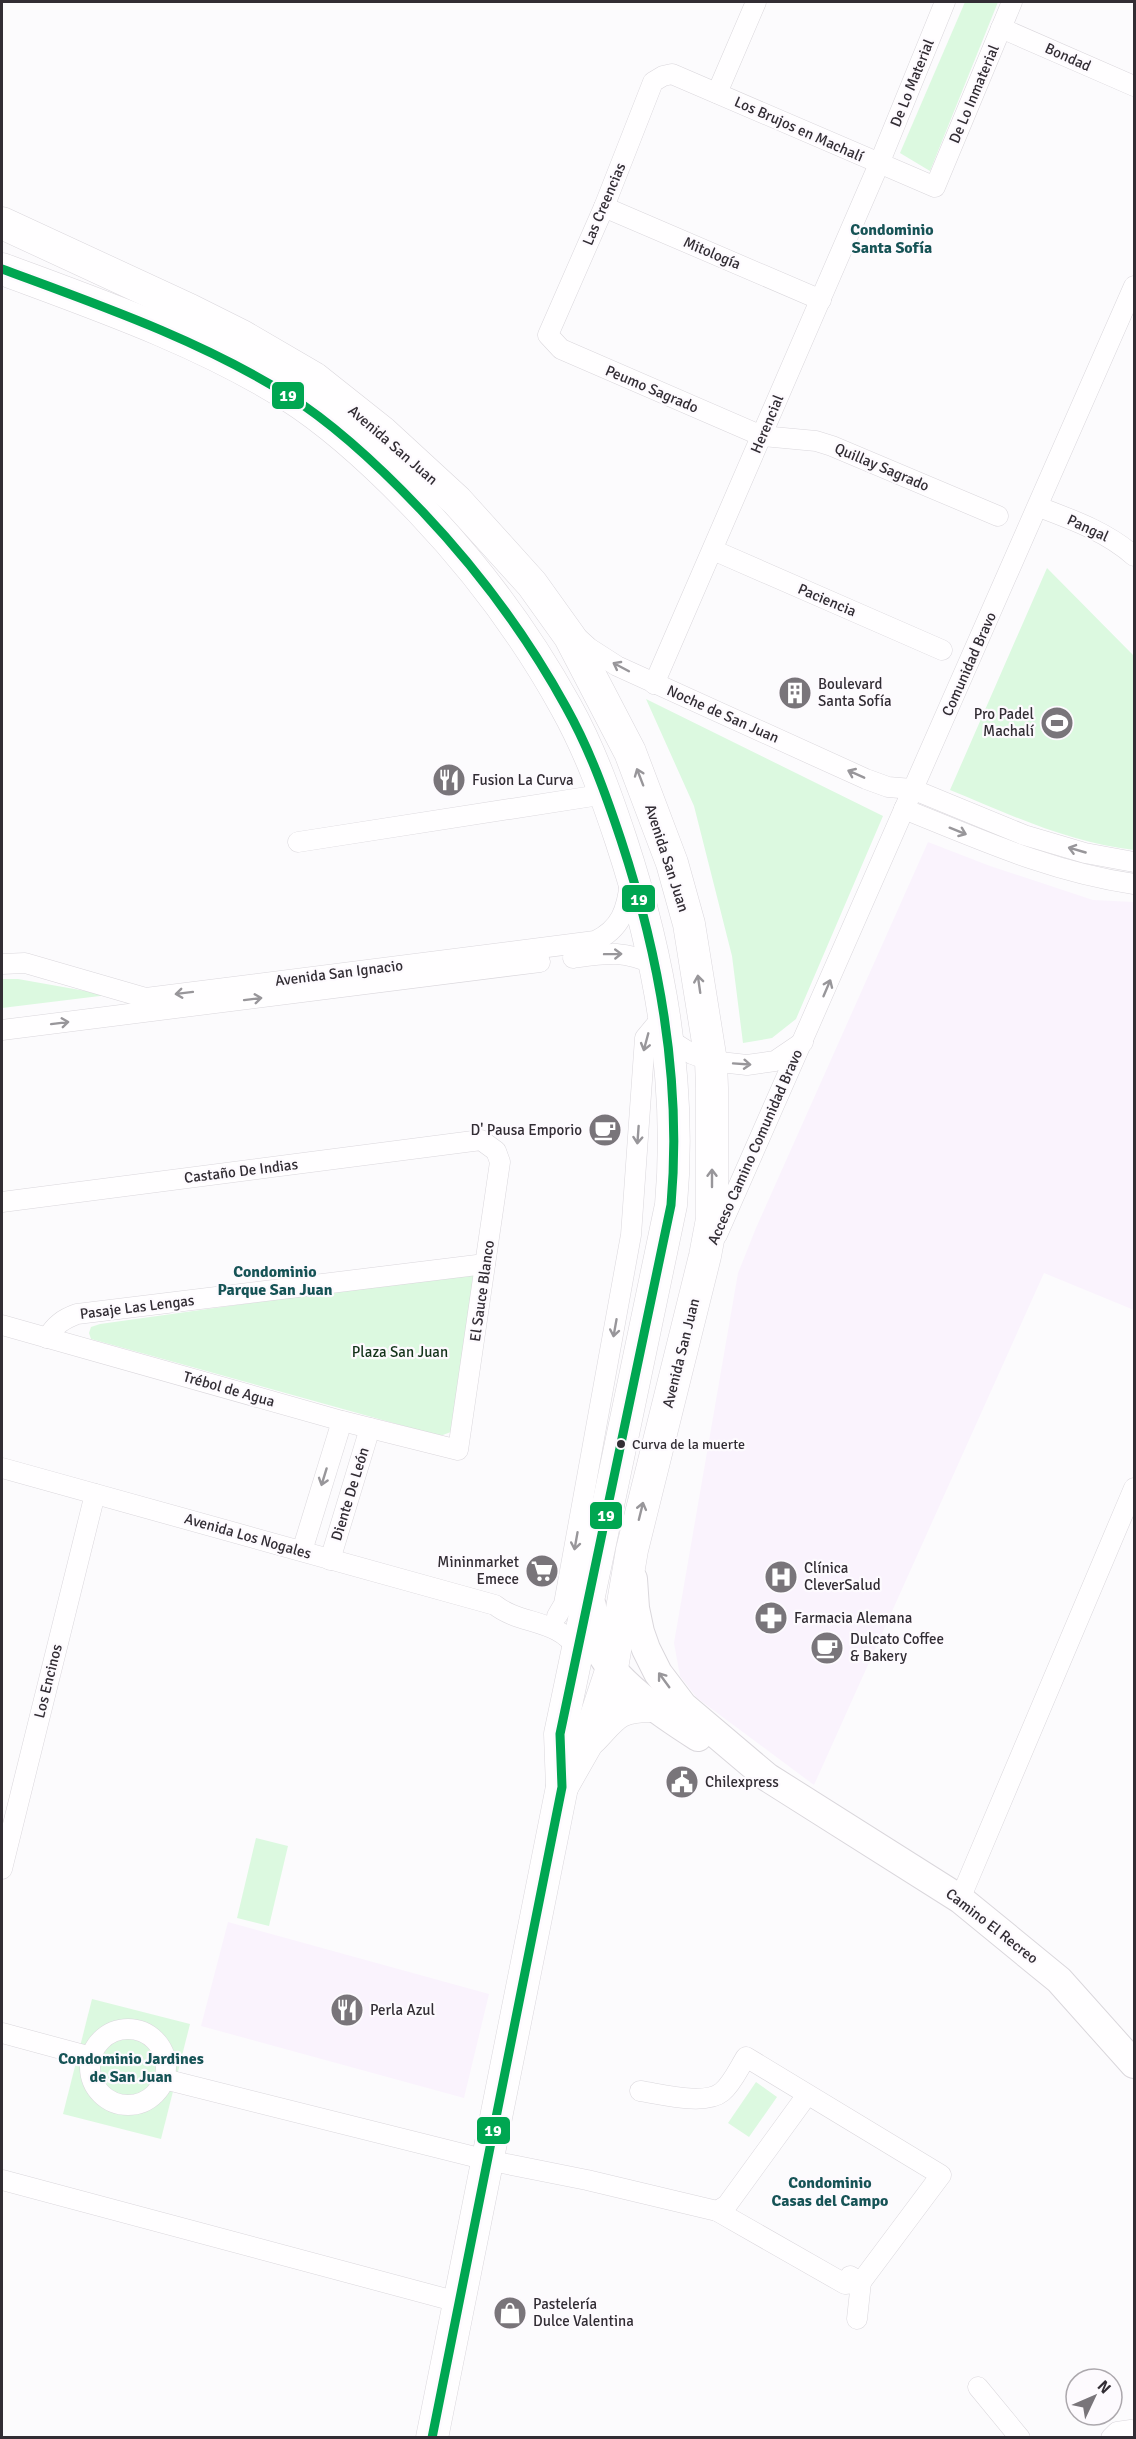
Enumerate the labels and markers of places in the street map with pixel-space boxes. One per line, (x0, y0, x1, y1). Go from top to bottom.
building icon: Boulevard Santa Sofía (777, 675, 813, 711)
place label: Boulevard Santa Sofía (818, 675, 892, 710)
place label: Pro Padel Machalí (974, 705, 1034, 740)
sports icon: Pro Padel Machalí (1039, 705, 1075, 741)
restaurant icon: Fusion La Curva (431, 762, 467, 798)
place label: Fusion La Curva (472, 771, 574, 789)
cafe icon: D' Pausa Emporio (587, 1112, 623, 1148)
place label: D' Pausa Emporio (471, 1121, 582, 1139)
place label: Curva de la muerte (632, 1436, 745, 1453)
marker: Curva de la muerte (615, 1438, 627, 1450)
place label: Mininmarket Emece (437, 1553, 519, 1588)
supermarket icon: Mininmarket Emece (524, 1553, 560, 1589)
hospital icon: Clínica CleverSalud (763, 1559, 799, 1595)
place label: Clínica CleverSalud (804, 1559, 881, 1594)
pharmacy icon: Farmacia Alemana (753, 1600, 789, 1636)
place label: Farmacia Alemana (794, 1609, 912, 1627)
cafe icon: Dulcato Coffee & Bakery (809, 1630, 845, 1666)
place label: Dulcato Coffee & Bakery (850, 1630, 944, 1665)
public building icon: Chilexpress (664, 1764, 700, 1800)
place label: Chilexpress (705, 1773, 779, 1791)
restaurant icon: Perla Azul (329, 1992, 365, 2028)
place label: Perla Azul (370, 2001, 435, 2019)
shop icon: Pastelería Dulce Valentina (492, 2295, 528, 2331)
place label: Pastelería Dulce Valentina (533, 2295, 634, 2330)

